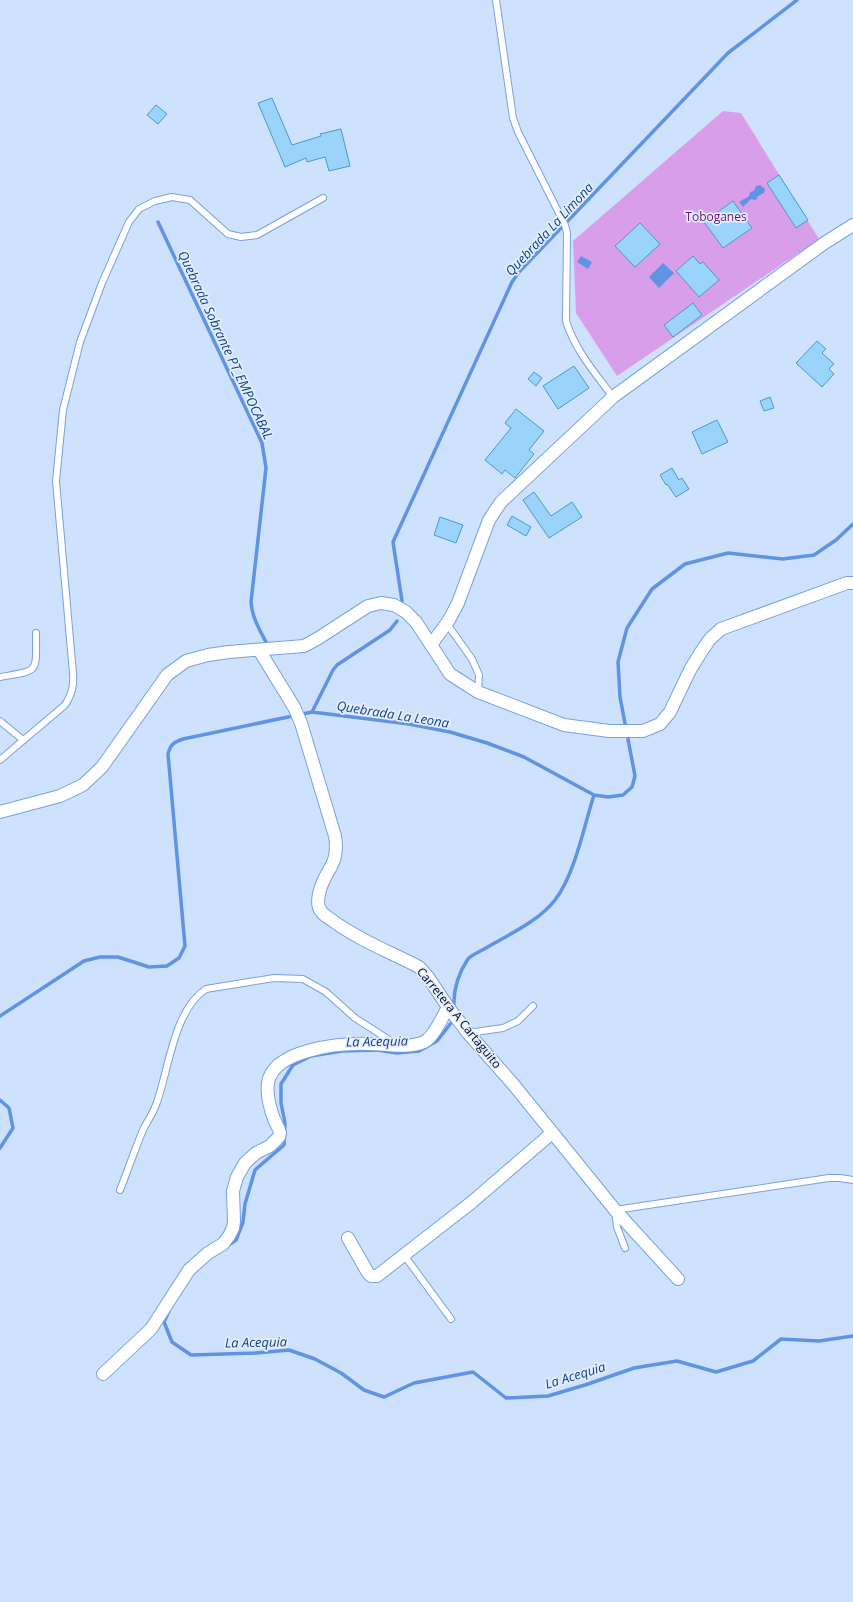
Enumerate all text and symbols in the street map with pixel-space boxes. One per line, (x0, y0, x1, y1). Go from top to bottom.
water label: Quebrada La Limona (501, 178, 597, 280)
park label: Toboganes (685, 208, 747, 225)
water label: Quebrada Sobrante PT_EMPOCABAL (174, 248, 278, 442)
water label: Quebrada La Leona (336, 696, 451, 732)
street label: Carretera A Cartaguito (413, 964, 506, 1072)
water label: La Acequia (346, 1031, 409, 1051)
water label: La Acequia (225, 1332, 288, 1352)
water label: La Acequia (543, 1357, 608, 1393)

